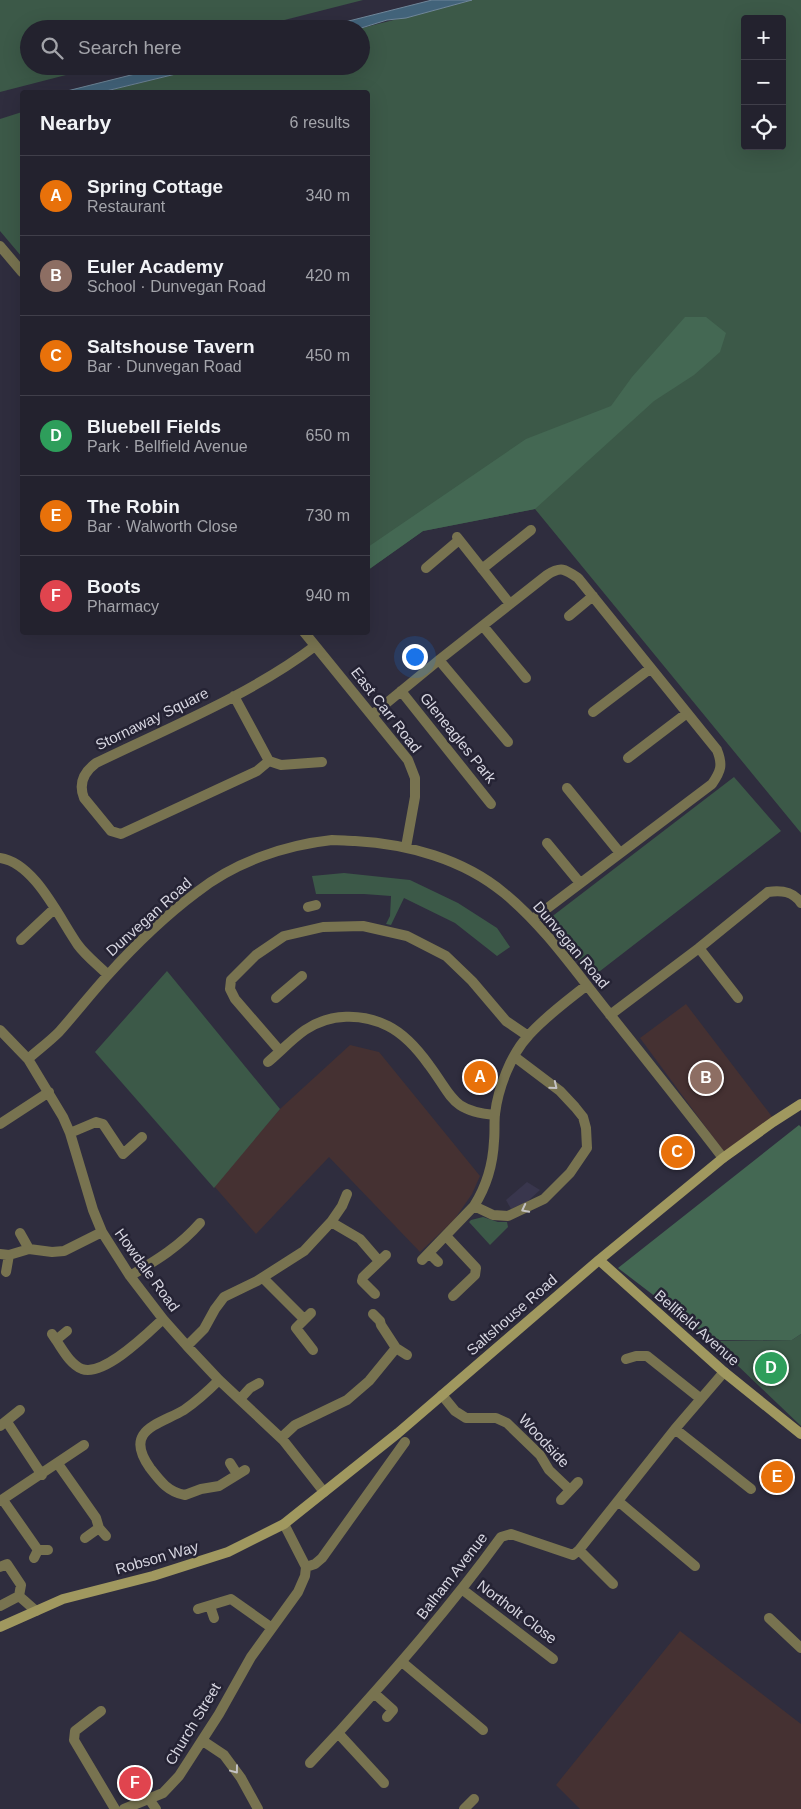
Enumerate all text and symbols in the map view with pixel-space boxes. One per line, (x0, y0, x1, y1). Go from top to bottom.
map controls (741, 15, 786, 150)
button: + (741, 15, 786, 60)
search box (20, 20, 370, 75)
icon: search (38, 34, 66, 62)
text: Search here (78, 37, 182, 58)
button: − (741, 60, 786, 105)
button: locate (741, 105, 786, 150)
text: Nearby (40, 111, 111, 134)
text: 6 results (290, 114, 350, 131)
text: Spring Cottage (87, 176, 223, 197)
text: A (50, 187, 62, 204)
text: 340 m (306, 187, 350, 204)
text: Restaurant (87, 198, 165, 215)
text: Euler Academy (87, 256, 224, 277)
text: B (50, 267, 62, 284)
text: 420 m (306, 267, 350, 284)
text: School · Dunvegan Road (87, 278, 266, 295)
text: Saltshouse Tavern (87, 336, 255, 357)
text: C (50, 347, 62, 364)
text: 450 m (306, 347, 350, 364)
text: Bar · Dunvegan Road (87, 358, 242, 375)
text: Bluebell Fields (87, 416, 221, 437)
text: D (50, 427, 62, 444)
text: 650 m (306, 427, 350, 444)
text: Park · Bellfield Avenue (87, 438, 248, 455)
text: The Robin (87, 496, 180, 517)
text: E (51, 507, 61, 524)
text: 730 m (306, 507, 350, 524)
text: Bar · Walworth Close (87, 518, 238, 535)
text: Boots (87, 576, 141, 597)
text: F (51, 587, 61, 604)
text: 940 m (306, 587, 350, 604)
text: Pharmacy (87, 598, 159, 615)
your location (402, 644, 428, 670)
street label: East Carr Road (348, 664, 425, 756)
street label: Stornaway Square (93, 684, 211, 753)
street label: Gleneagles Park (417, 689, 500, 787)
street label: Dunvegan Road (103, 874, 195, 959)
street label: Dunvegan Road (530, 898, 613, 992)
pin: A (464, 1058, 496, 1096)
pin: B (690, 1059, 722, 1097)
one-way arrow (548, 1080, 557, 1089)
pin: C (661, 1133, 693, 1171)
one-way arrow (521, 1203, 530, 1213)
street label: Howdale Road (112, 1225, 183, 1315)
street label: Saltshouse Road (463, 1271, 560, 1359)
street label: Bellfield Avenue (652, 1286, 743, 1369)
pin: D (755, 1349, 787, 1387)
street label: Woodside (515, 1411, 573, 1471)
pin: E (761, 1458, 793, 1496)
street label: Balham Avenue (413, 1529, 491, 1622)
street label: Robson Way (114, 1537, 201, 1577)
street label: Northolt Close (474, 1576, 560, 1647)
street label: Church Street (161, 1679, 224, 1768)
pin: F (119, 1764, 151, 1802)
one-way arrow (230, 1764, 238, 1773)

